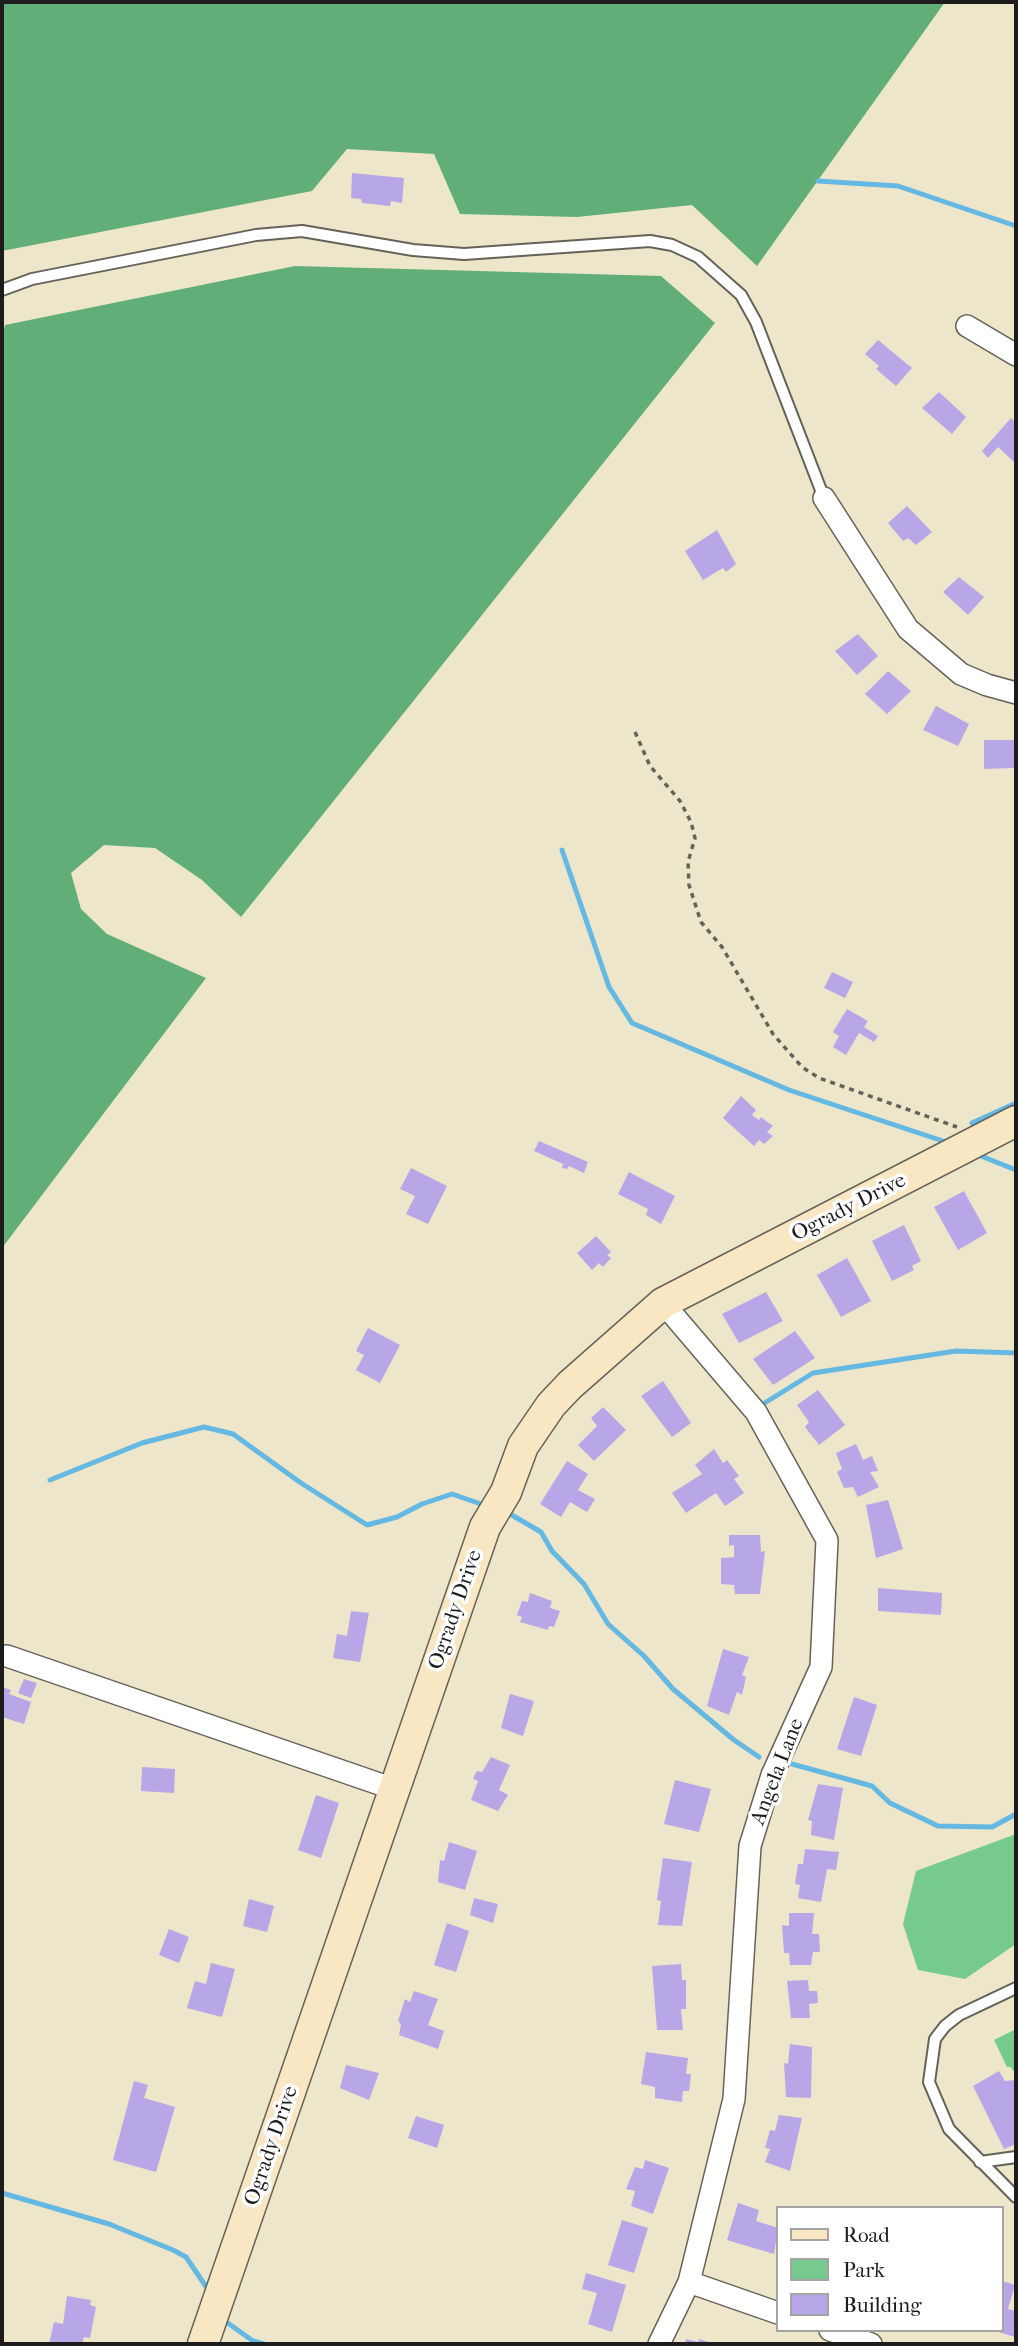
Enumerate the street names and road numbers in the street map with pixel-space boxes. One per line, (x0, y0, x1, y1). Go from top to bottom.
street label: Ogrady Drive (788, 1168, 910, 1248)
street label: Ogrady Drive (424, 1547, 488, 1673)
street label: Angela Lane (746, 1715, 810, 1829)
street label: Ogrady Drive (240, 2083, 304, 2209)

